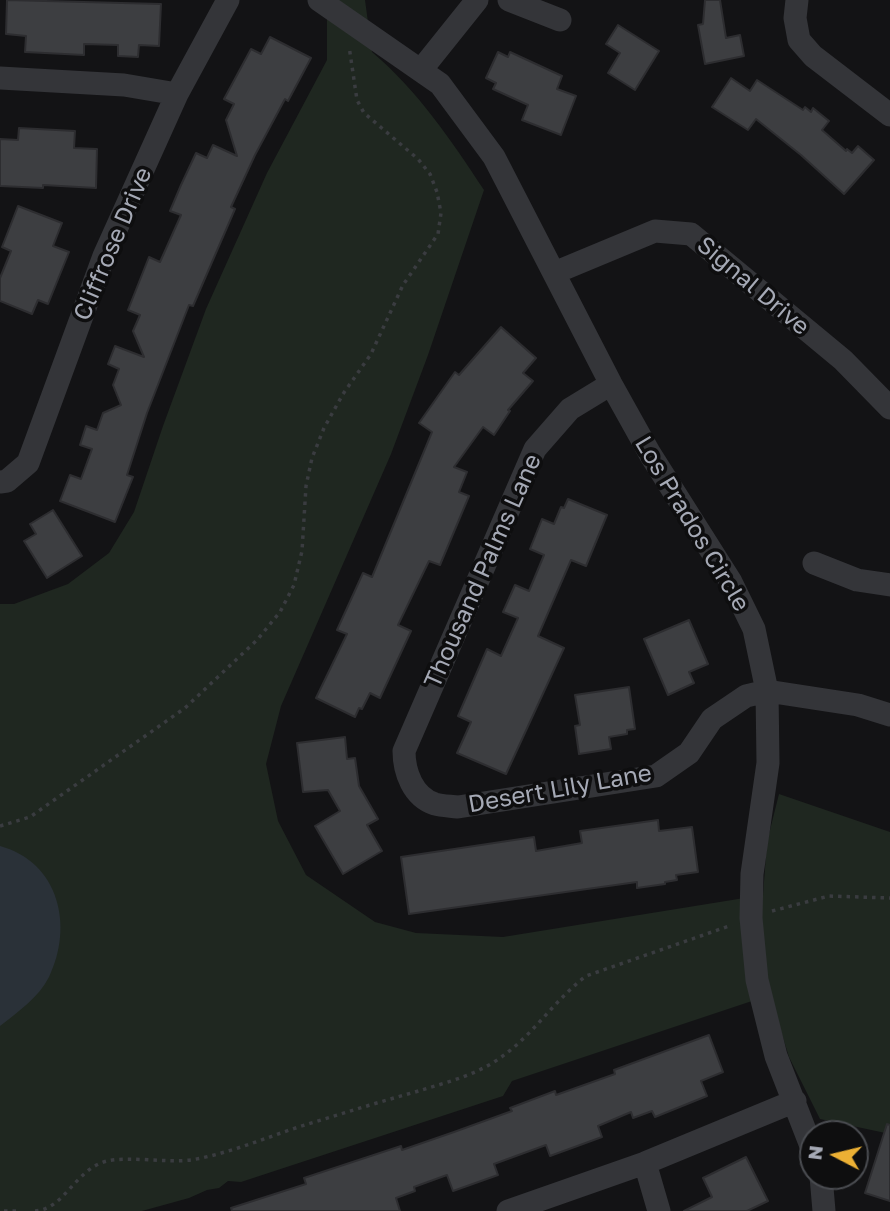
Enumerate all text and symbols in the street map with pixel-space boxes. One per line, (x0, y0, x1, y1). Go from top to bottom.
street label: Cliffrose Drive (68, 163, 158, 325)
street label: Signal Drive (691, 231, 815, 341)
street label: Los Prados Circle (628, 431, 756, 617)
street label: Thousand Palms Lane (418, 449, 548, 693)
street label: Desert Lily Lane (466, 759, 654, 819)
north arrow (799, 1120, 869, 1190)
text: N (802, 1144, 827, 1161)

